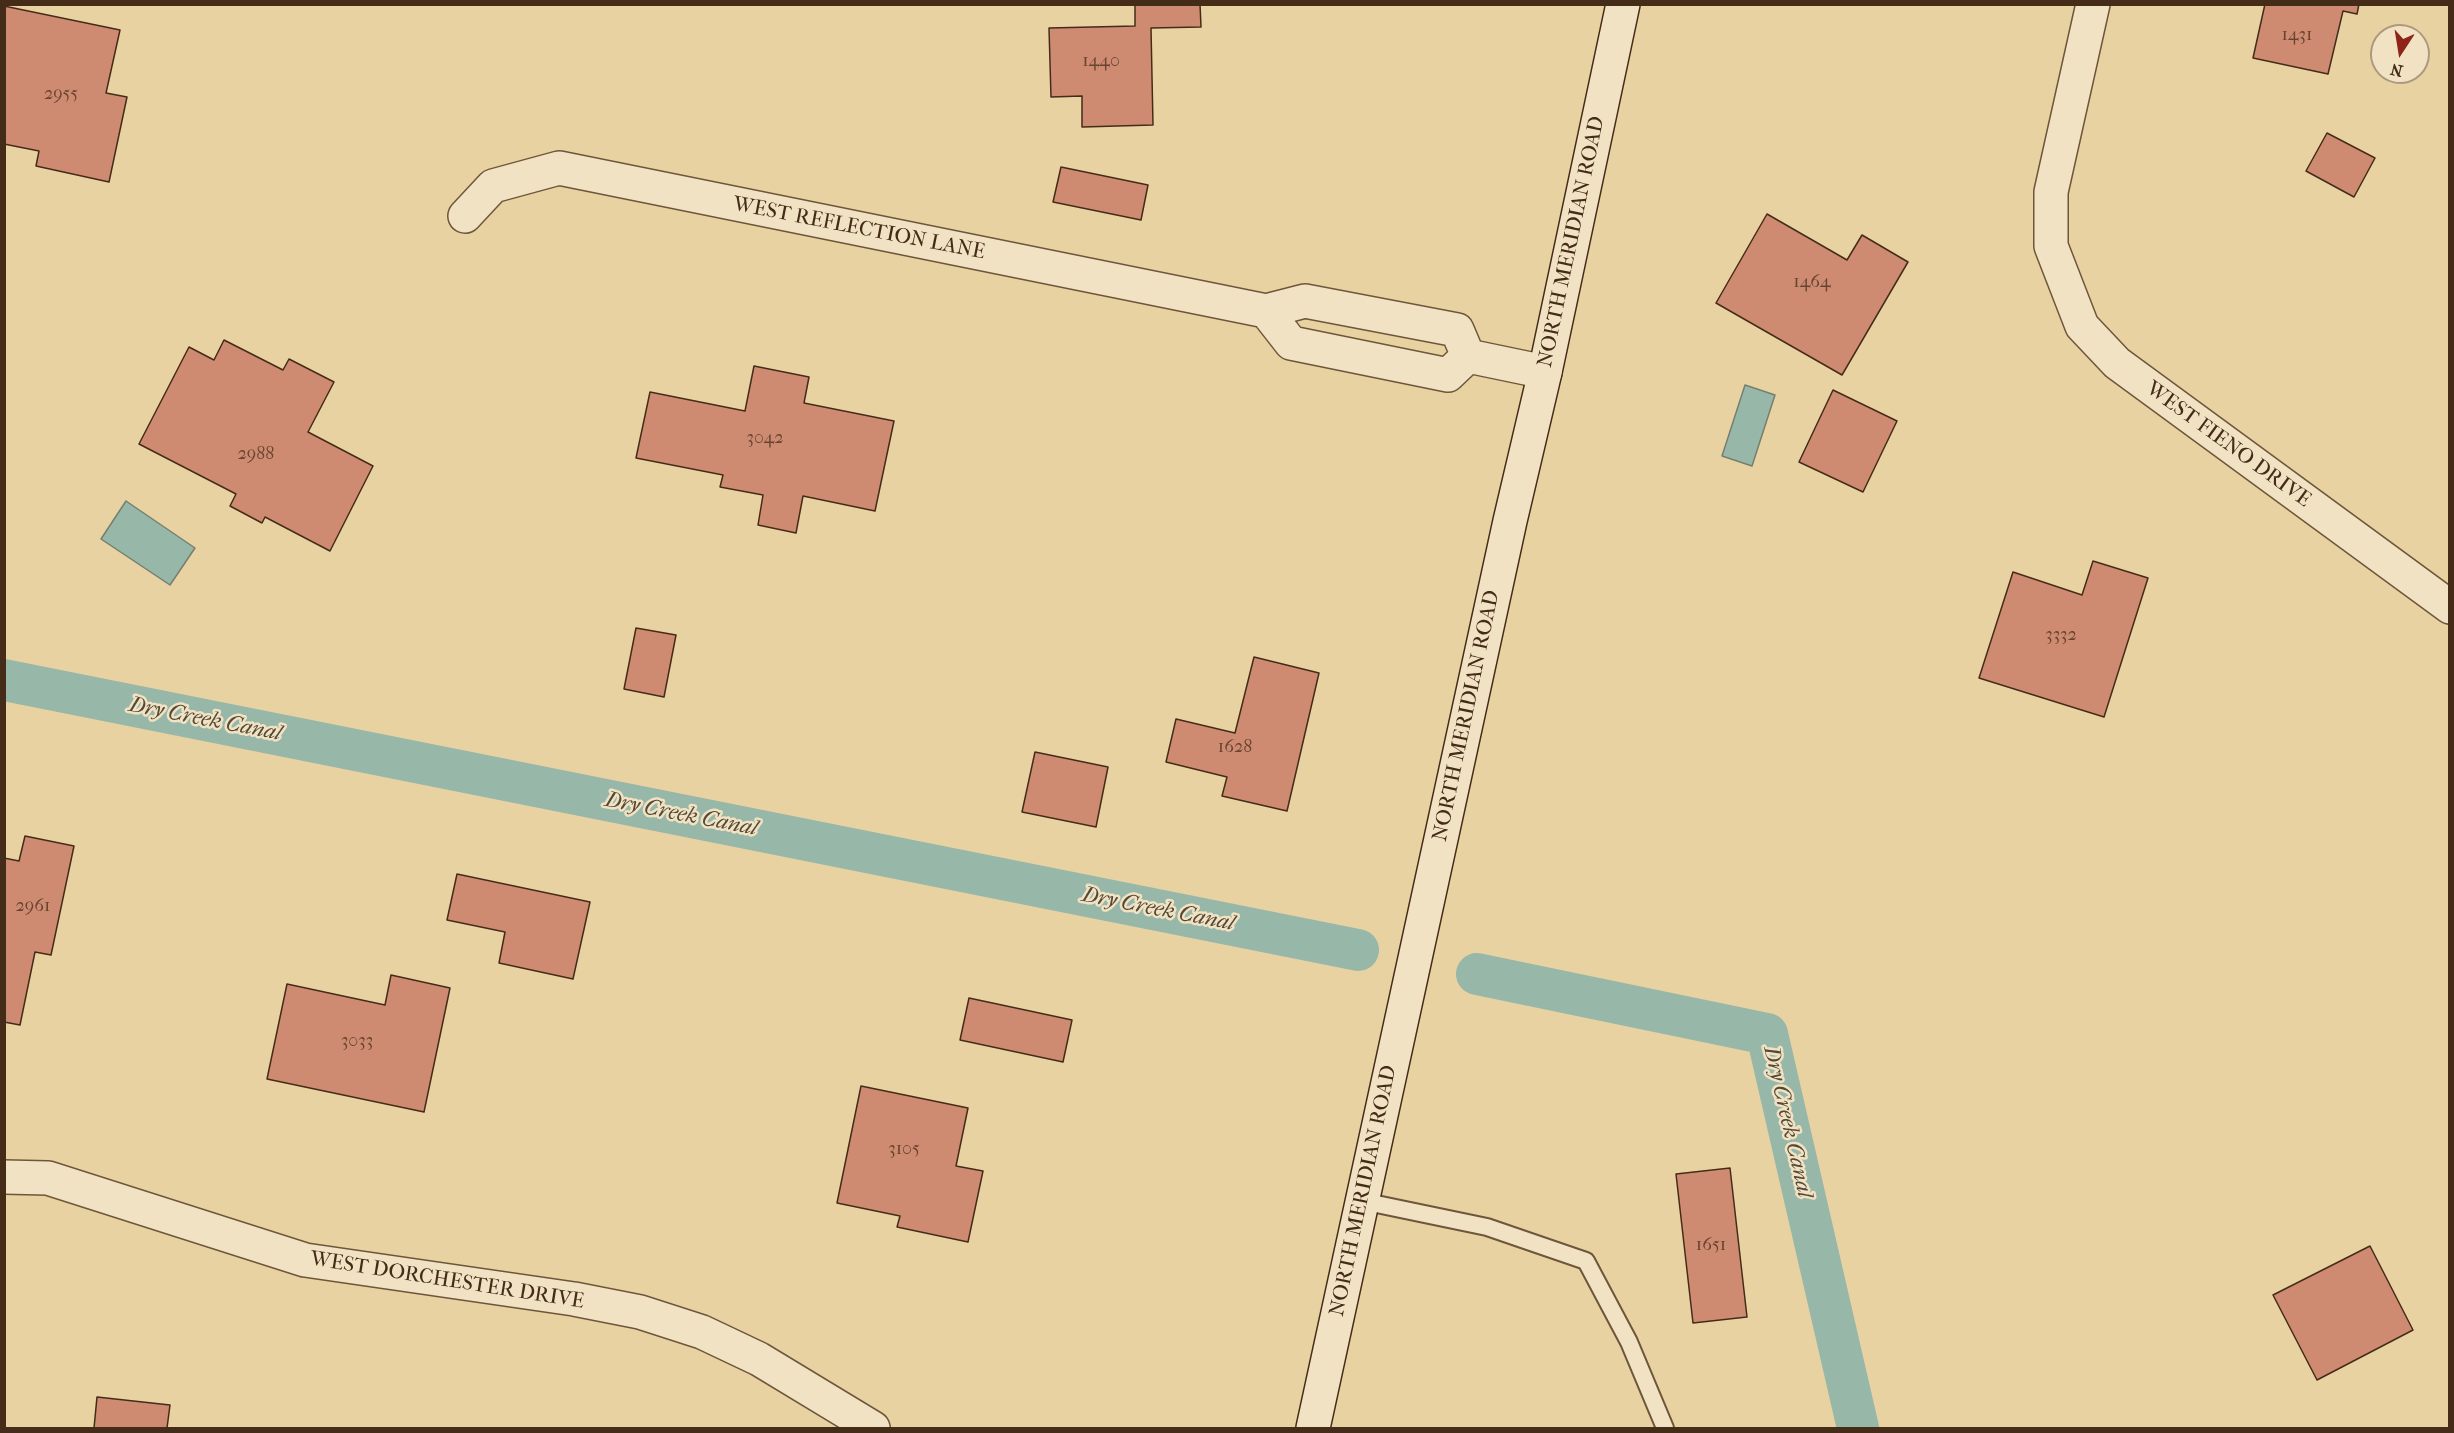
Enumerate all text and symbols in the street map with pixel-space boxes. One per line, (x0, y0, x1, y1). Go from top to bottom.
north arrow (2370, 24, 2430, 84)
house number: 1431 (2282, 25, 2312, 47)
house number: 1440 (1082, 51, 1120, 73)
text: N (2389, 60, 2404, 81)
house number: 2955 (44, 84, 78, 106)
street label: NORTH MERIDIAN ROAD (1533, 114, 1611, 370)
street label: WEST REFLECTION LANE (731, 192, 987, 266)
house number: 1464 (1793, 272, 1831, 294)
street label: WEST FIENO DRIVE (2141, 377, 2315, 513)
house number: 3042 (746, 428, 784, 450)
house number: 2988 (238, 444, 274, 466)
street label: NORTH MERIDIAN ROAD (1428, 588, 1506, 844)
house number: 3332 (2045, 625, 2077, 647)
water label: Dry Creek Canal (127, 692, 283, 748)
house number: 1628 (1218, 737, 1252, 759)
water label: Dry Creek Canal (603, 787, 759, 843)
water label: Dry Creek Canal (1080, 882, 1236, 938)
house number: 2961 (16, 896, 50, 918)
house number: 3033 (341, 1031, 373, 1053)
water label: Dry Creek Canal (1757, 1044, 1817, 1200)
street label: NORTH MERIDIAN ROAD (1325, 1063, 1403, 1319)
house number: 3105 (888, 1139, 920, 1161)
house number: 1651 (1696, 1235, 1726, 1257)
street label: WEST DORCHESTER DRIVE (308, 1247, 586, 1315)

